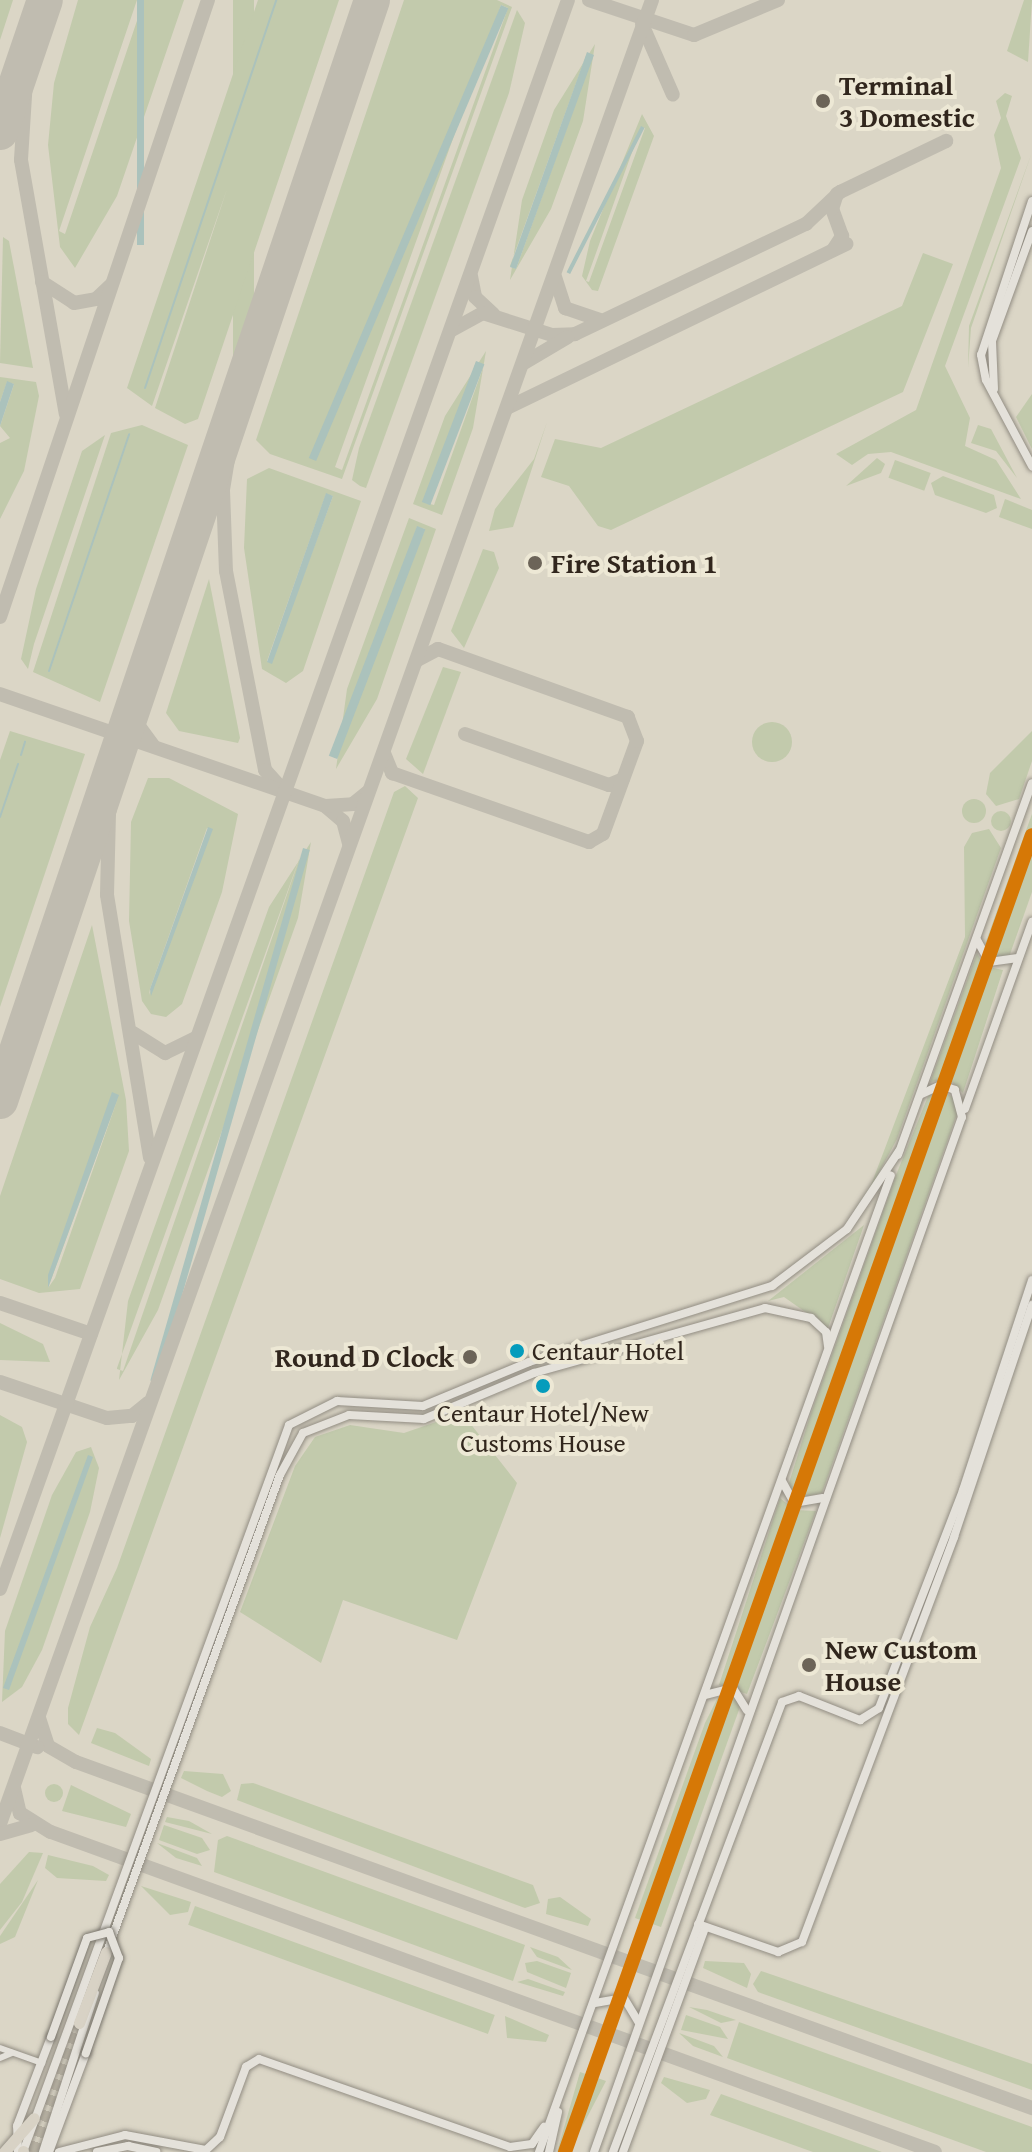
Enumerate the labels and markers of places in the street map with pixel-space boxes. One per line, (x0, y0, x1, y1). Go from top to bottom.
place label: Terminal 3 Domestic (839, 68, 975, 134)
marker: Terminal 3 Domestic (814, 92, 832, 110)
place label: Fire Station 1 (551, 546, 718, 580)
marker: Fire Station 1 (526, 554, 544, 572)
place label: Centaur Hotel (532, 1335, 684, 1367)
place label: Round D Clock (275, 1340, 454, 1374)
marker: Centaur Hotel (509, 1343, 525, 1359)
marker: Round D Clock (461, 1348, 479, 1366)
marker: Centaur Hotel/New Customs House (535, 1378, 551, 1394)
place label: Centaur Hotel/New Customs House (437, 1397, 649, 1458)
place label: New Custom House (825, 1632, 977, 1698)
marker: New Custom House (800, 1656, 818, 1674)

